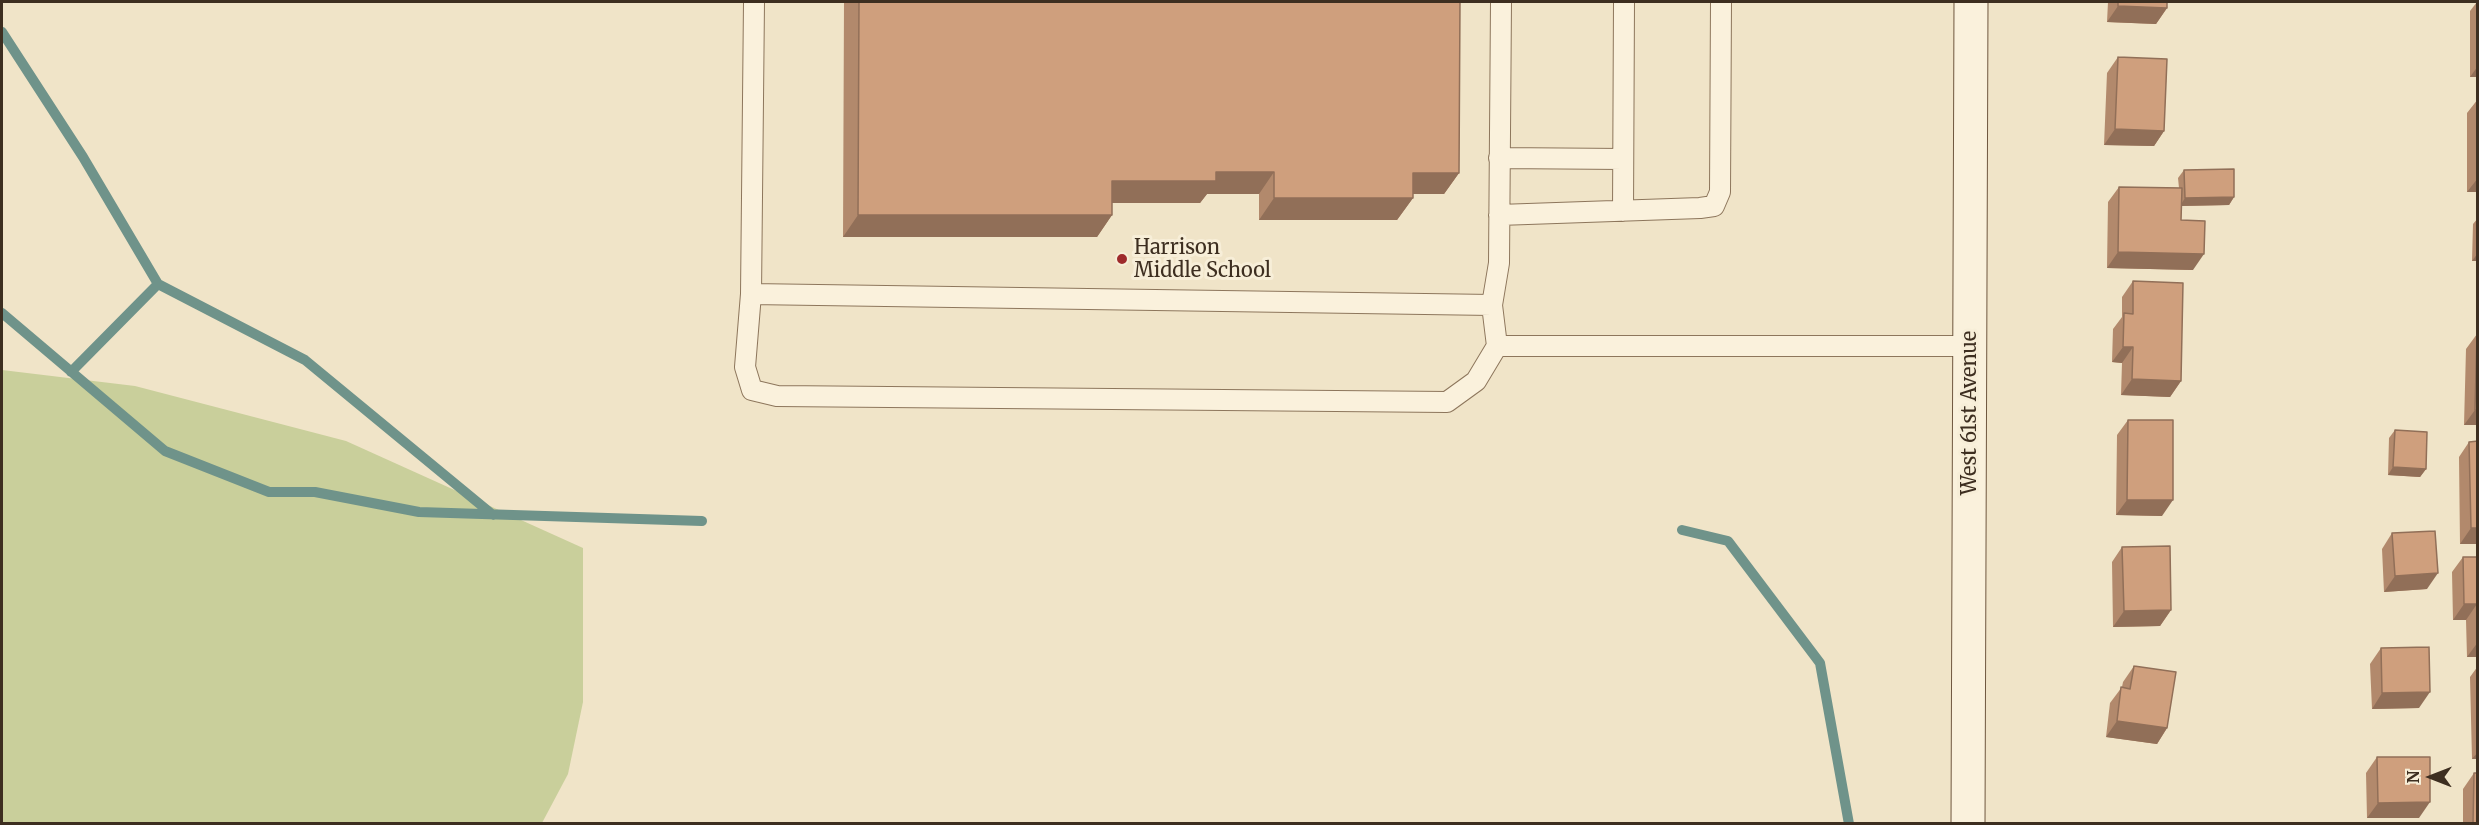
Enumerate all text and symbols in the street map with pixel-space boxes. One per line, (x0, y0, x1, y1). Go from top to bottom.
place label: Harrison Middle School (1134, 236, 1271, 283)
marker: Harrison Middle School (1115, 252, 1129, 266)
street label: West 61st Avenue (1958, 331, 1982, 495)
north arrow (2401, 747, 2461, 807)
text: N (2403, 771, 2423, 783)

